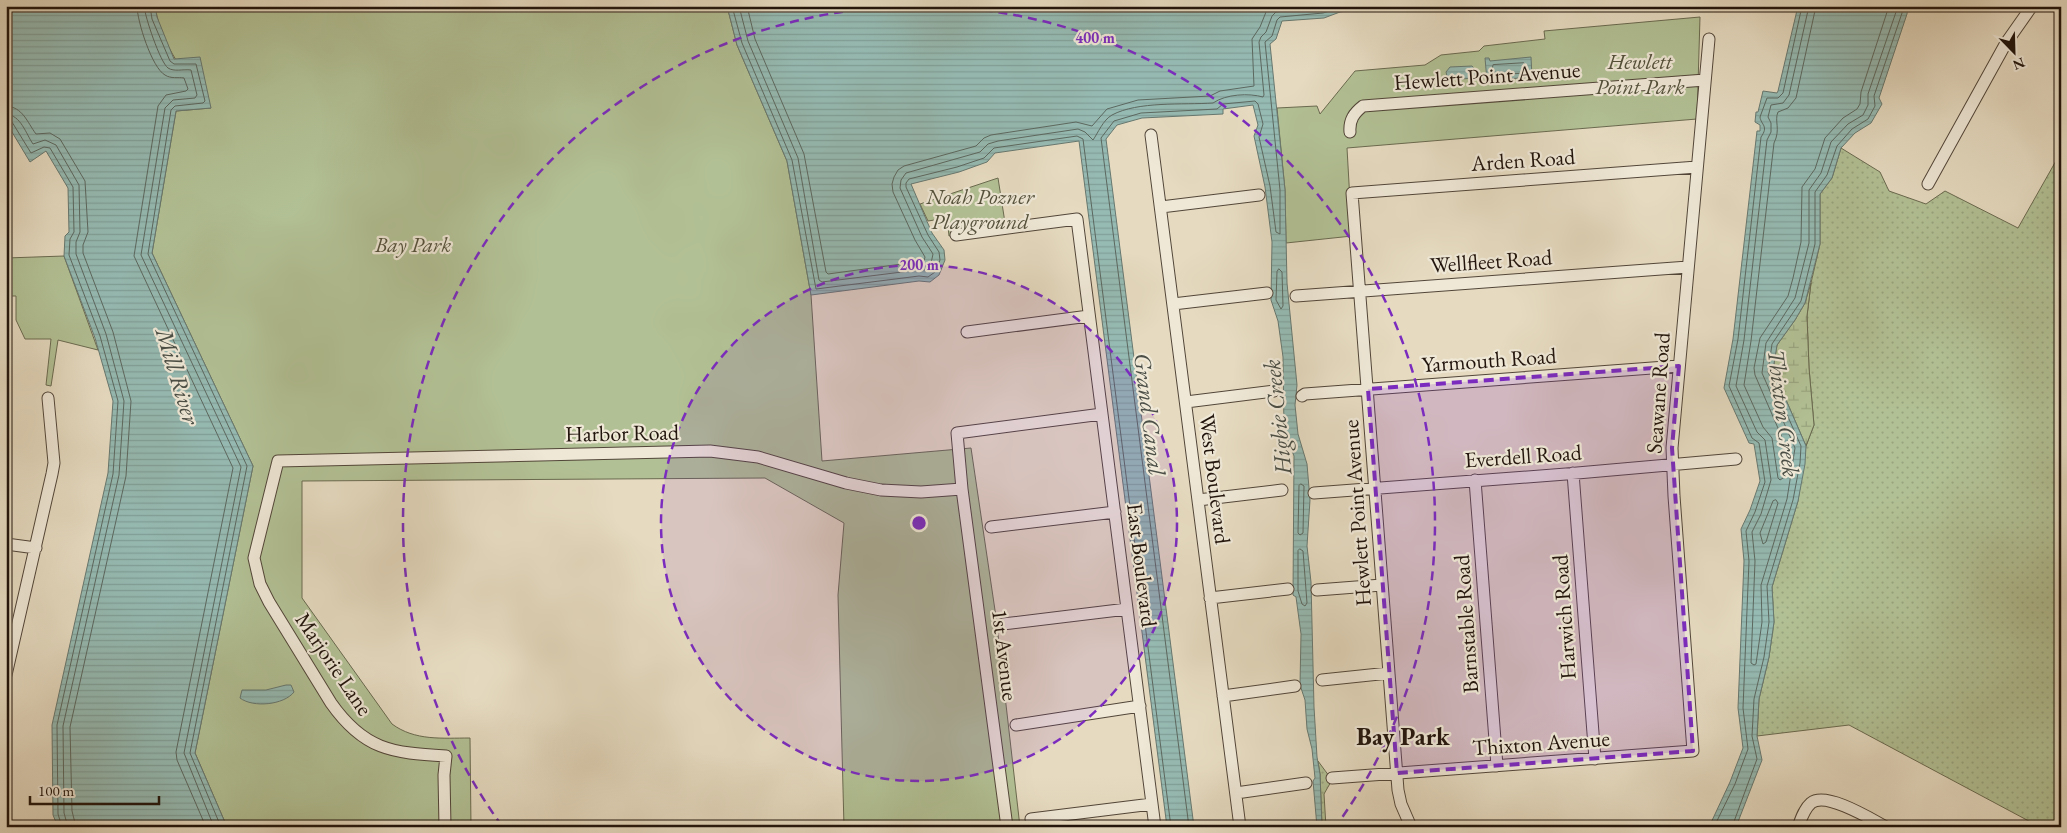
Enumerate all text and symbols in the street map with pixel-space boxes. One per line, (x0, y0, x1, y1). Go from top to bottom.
text: 400 m (1075, 28, 1115, 47)
north arrow (1990, 28, 2040, 78)
park label: Hewlett Point Park (1595, 47, 1685, 101)
text: N (2010, 53, 2028, 75)
street label: Hewlett Point Avenue (1393, 55, 1582, 97)
street label: Arden Road (1469, 142, 1577, 178)
park label: Noah Pozner Playground (925, 182, 1036, 236)
park label: Bay Park (374, 230, 451, 259)
street label: Wellfleet Road (1429, 242, 1554, 280)
text: 200 m (899, 255, 939, 274)
water label: Mill River (148, 322, 208, 430)
street label: Seawane Road (1639, 331, 1677, 455)
street label: Yarmouth Road (1421, 341, 1558, 379)
water label: Thixton Creek (1761, 347, 1807, 479)
water label: Grand Canal (1127, 351, 1173, 478)
water label: Higbie Creek (1256, 358, 1299, 477)
street label: West Boulevard (1193, 412, 1237, 547)
street label: Harbor Road (565, 417, 680, 448)
street label: Hewlett Point Avenue (1336, 418, 1378, 607)
street label: Everdell Road (1463, 437, 1583, 475)
street label: East Boulevard (1120, 501, 1164, 630)
centre of rings (910, 514, 928, 532)
street label: Barnstable Road (1447, 553, 1485, 694)
street label: Harwich Road (1545, 553, 1583, 680)
street label: Marjorie Lane (289, 607, 379, 722)
street label: 1st Avenue (985, 608, 1025, 703)
district label: Bay Park (1356, 720, 1450, 753)
street label: Thixton Avenue (1471, 724, 1611, 762)
scale bar (30, 773, 159, 805)
text: 100 m (38, 781, 75, 800)

